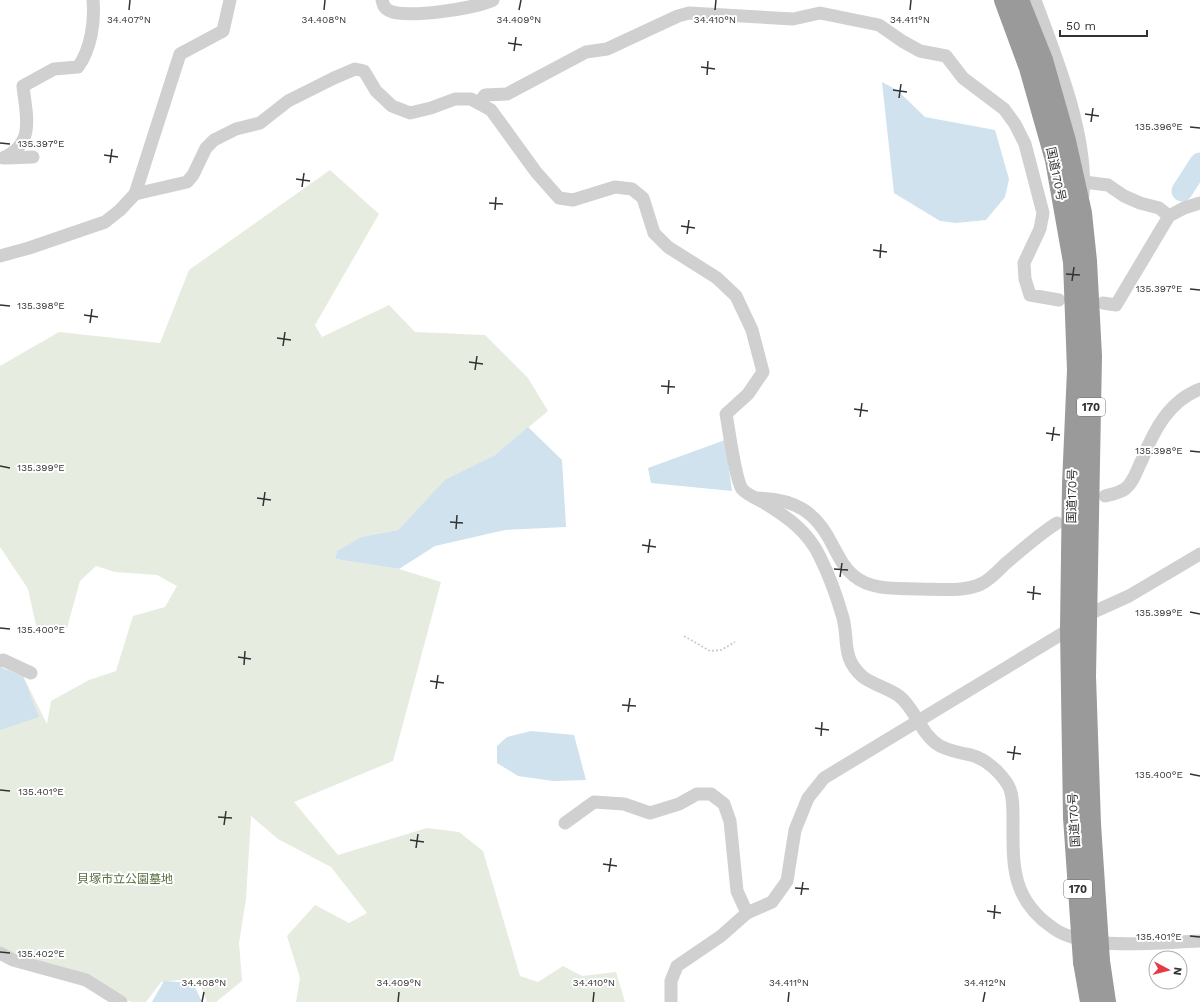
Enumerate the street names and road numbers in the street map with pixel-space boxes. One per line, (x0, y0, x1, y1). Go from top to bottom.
street label: 国道170号 (1043, 146, 1069, 202)
road number: 170 (1077, 398, 1105, 416)
street label: 国道170号 (1065, 469, 1079, 523)
street label: 国道170号 (1066, 792, 1082, 848)
road number: 170 (1064, 880, 1092, 898)

